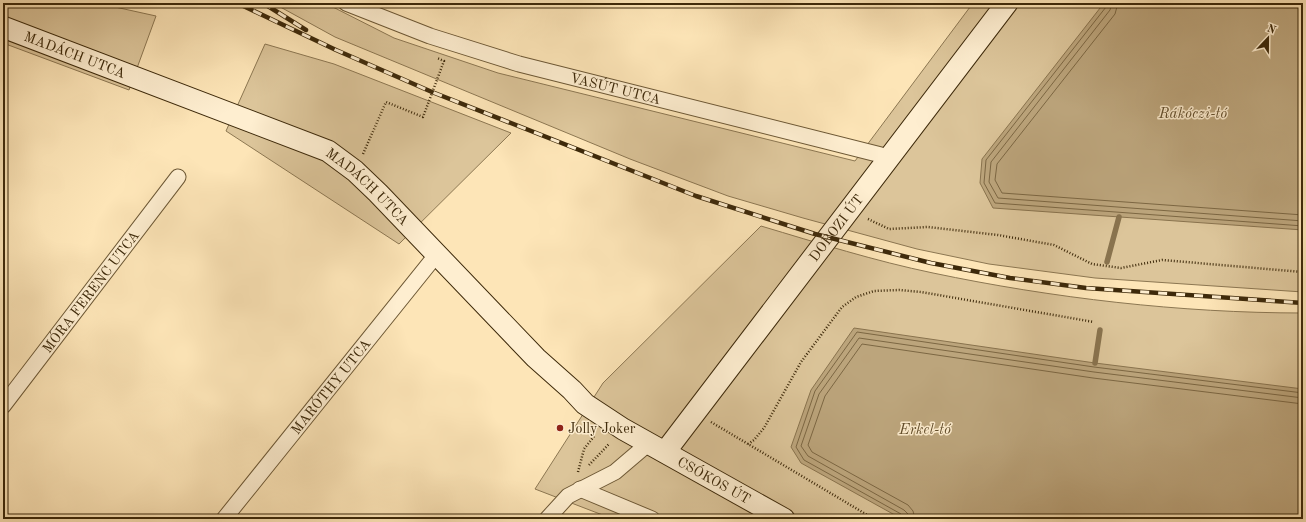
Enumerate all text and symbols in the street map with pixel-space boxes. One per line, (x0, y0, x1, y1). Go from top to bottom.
north arrow (1248, 18, 1288, 58)
text: N (1265, 23, 1278, 37)
street label: MADÁCH UTCA (22, 30, 127, 81)
street label: VASÚT UTCA (568, 71, 662, 107)
water label: Rákóczi-tó (1158, 107, 1228, 122)
street label: MADÁCH UTCA (323, 146, 411, 229)
street label: DOBOZI ÚT (807, 192, 866, 264)
street label: MÓRA FERENC UTCA (40, 228, 142, 356)
street label: MARÓTHY UTCA (289, 337, 374, 437)
place label: Jolly Joker (568, 422, 636, 436)
marker: Jolly Joker (555, 423, 565, 433)
water label: Erkel-tó (898, 423, 952, 438)
street label: CSÓKOS ÚT (675, 455, 753, 507)

